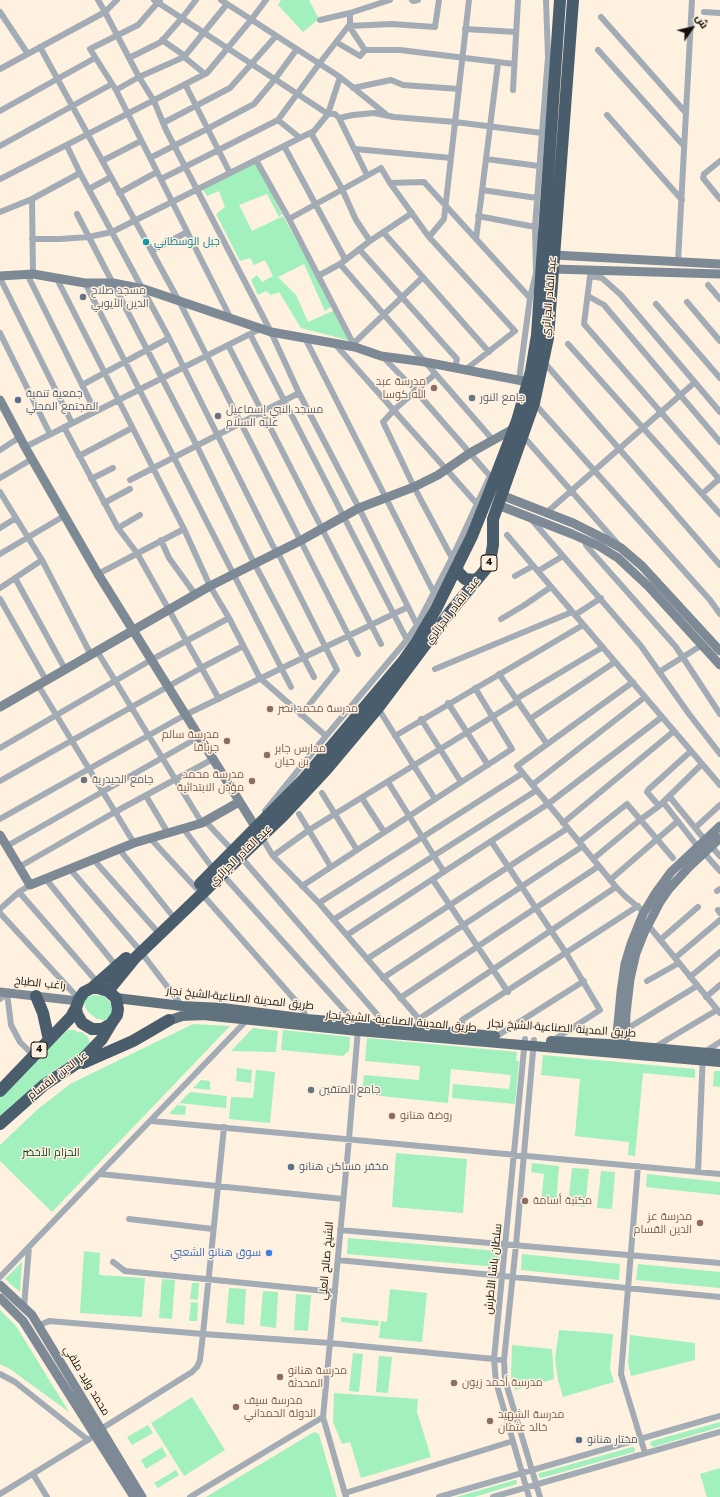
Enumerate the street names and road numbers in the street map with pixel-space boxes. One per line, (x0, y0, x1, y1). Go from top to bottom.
street label: عبد القادر الجزائري (540, 256, 560, 338)
road number: 4 (481, 555, 497, 571)
street label: عبد القادر الجزائري (423, 575, 483, 647)
street label: عبد القادر الجزائري (207, 823, 275, 889)
street label: راغب الطباخ (14, 975, 66, 993)
street label: طريق المدينة الصناعية-الشيخ نجار (166, 985, 314, 1013)
street label: طريق المدينة الصناعية- الشيخ نجار (325, 1009, 477, 1035)
street label: طريق المدينة الصناعية-الشيخ نجار (488, 1017, 636, 1041)
road number: 4 (31, 1042, 47, 1058)
street label: عز الدين القسام (25, 1049, 91, 1103)
street label: الشيخ صالح العلي (317, 1221, 337, 1301)
street label: سلطان باشا الأطرش (483, 1223, 505, 1315)
street label: محمد وليد ملقي (60, 1344, 112, 1418)

